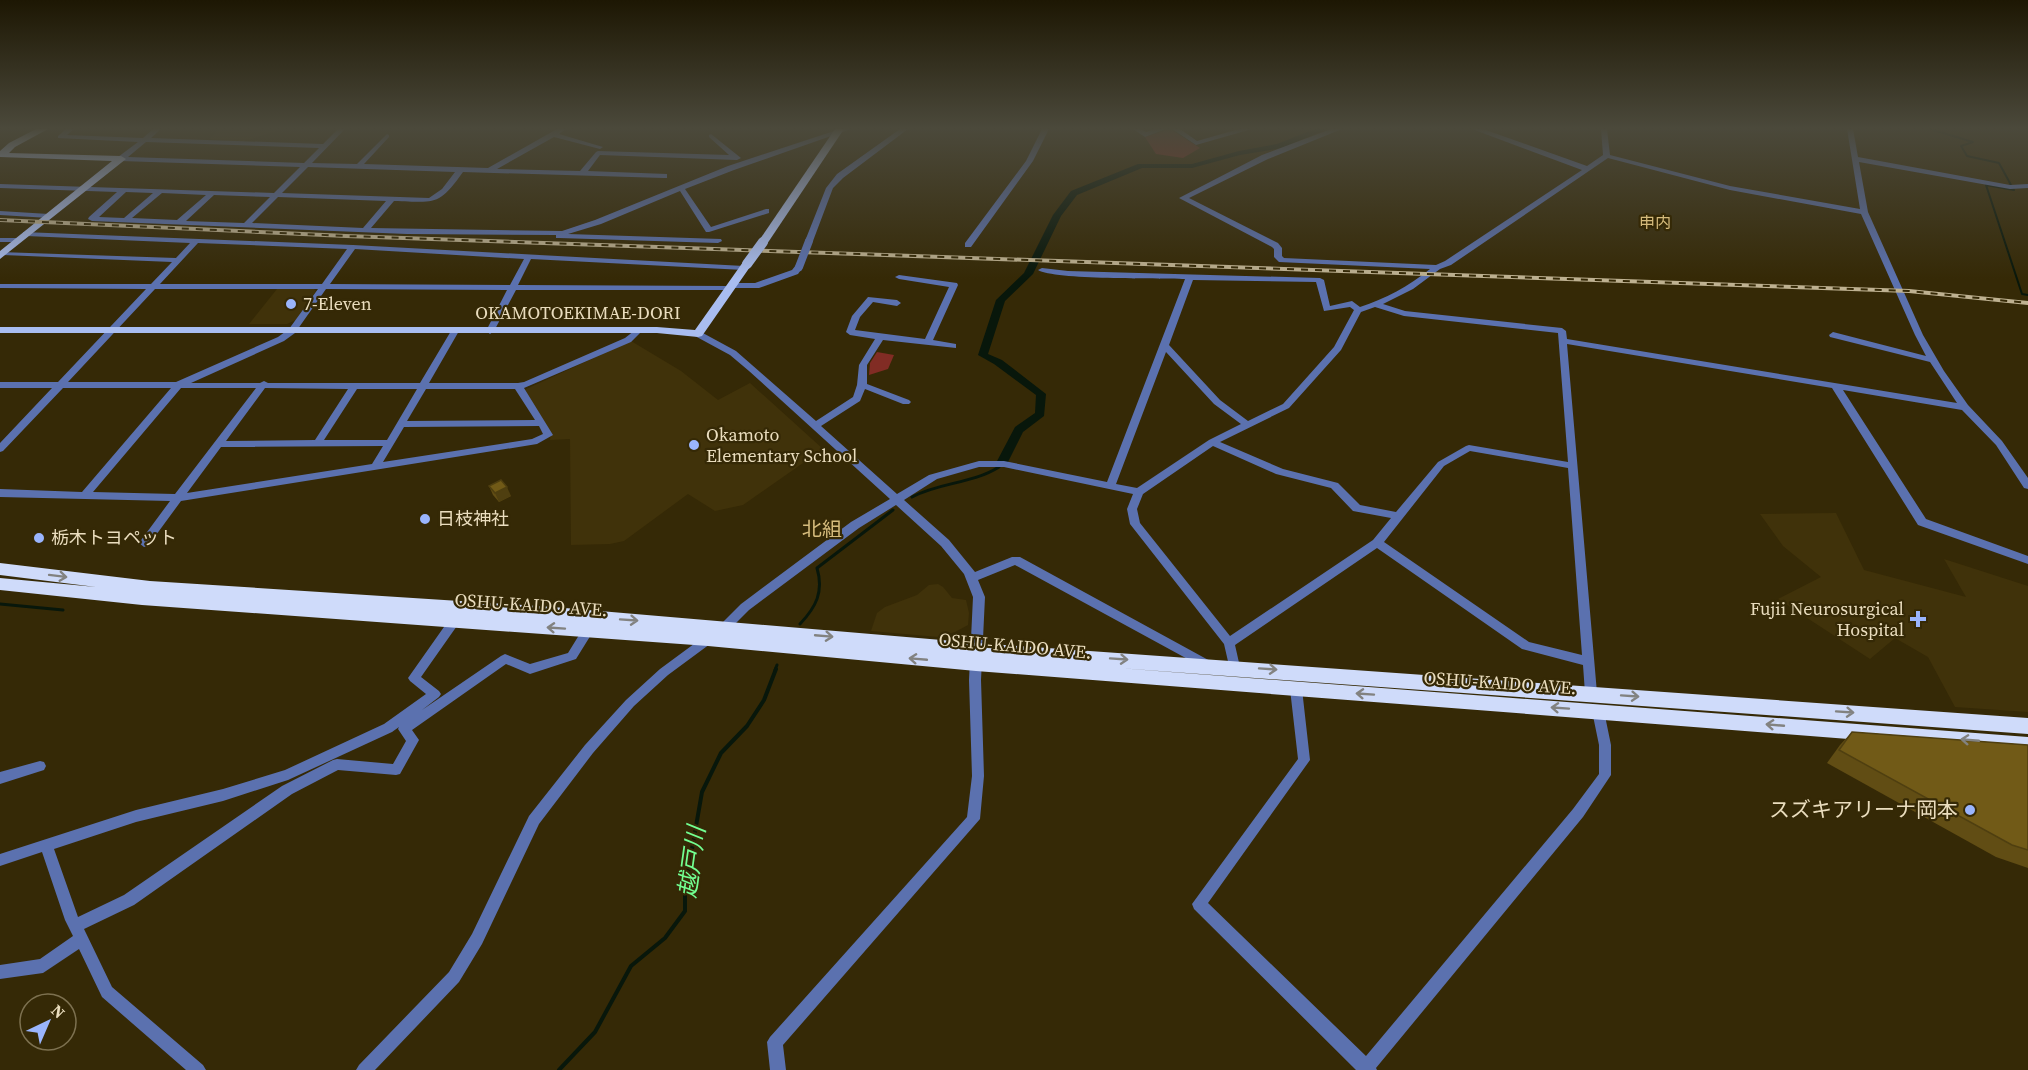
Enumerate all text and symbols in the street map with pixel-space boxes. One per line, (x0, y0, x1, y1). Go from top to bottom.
district label: 申内 (1639, 211, 1671, 233)
place label: 7-Eleven (303, 291, 372, 316)
marker: 7-Eleven (284, 297, 298, 311)
street label: OKAMOTOEKIMAE-DORI (475, 300, 681, 325)
place label: Okamoto Elementary School (706, 422, 857, 468)
marker: Okamoto Elementary School (687, 438, 701, 452)
place label: 日枝神社 (437, 506, 509, 531)
marker: 日枝神社 (418, 512, 432, 526)
district label: 北組 (802, 515, 842, 543)
place label: 栃木トヨペット (51, 525, 177, 550)
marker: 栃木トヨペット (32, 531, 46, 545)
one-way arrow (48, 571, 67, 582)
street label: OSHU-KAIDO AVE. (454, 587, 608, 622)
place label: Fujii Neurosurgical Hospital (1750, 596, 1904, 642)
marker: Fujii Neurosurgical Hospital (1909, 610, 1927, 628)
one-way arrow (619, 615, 639, 626)
one-way arrow (547, 622, 566, 633)
street label: OSHU-KAIDO AVE. (938, 626, 1092, 665)
one-way arrow (813, 631, 833, 642)
one-way arrow (908, 653, 928, 664)
one-way arrow (1109, 654, 1129, 665)
one-way arrow (1257, 664, 1277, 675)
street label: OSHU-KAIDO AVE. (1423, 665, 1577, 700)
one-way arrow (1356, 688, 1376, 699)
one-way arrow (1619, 691, 1639, 702)
one-way arrow (1550, 702, 1570, 713)
one-way arrow (1835, 707, 1855, 718)
one-way arrow (1766, 719, 1786, 730)
one-way arrow (1960, 734, 1980, 745)
place label: スズキアリーナ岡本 (1769, 795, 1958, 824)
marker: スズキアリーナ岡本 (1963, 803, 1977, 817)
water label: 越戸川 (670, 821, 713, 900)
north arrow (18, 992, 78, 1052)
text: N (47, 999, 71, 1023)

